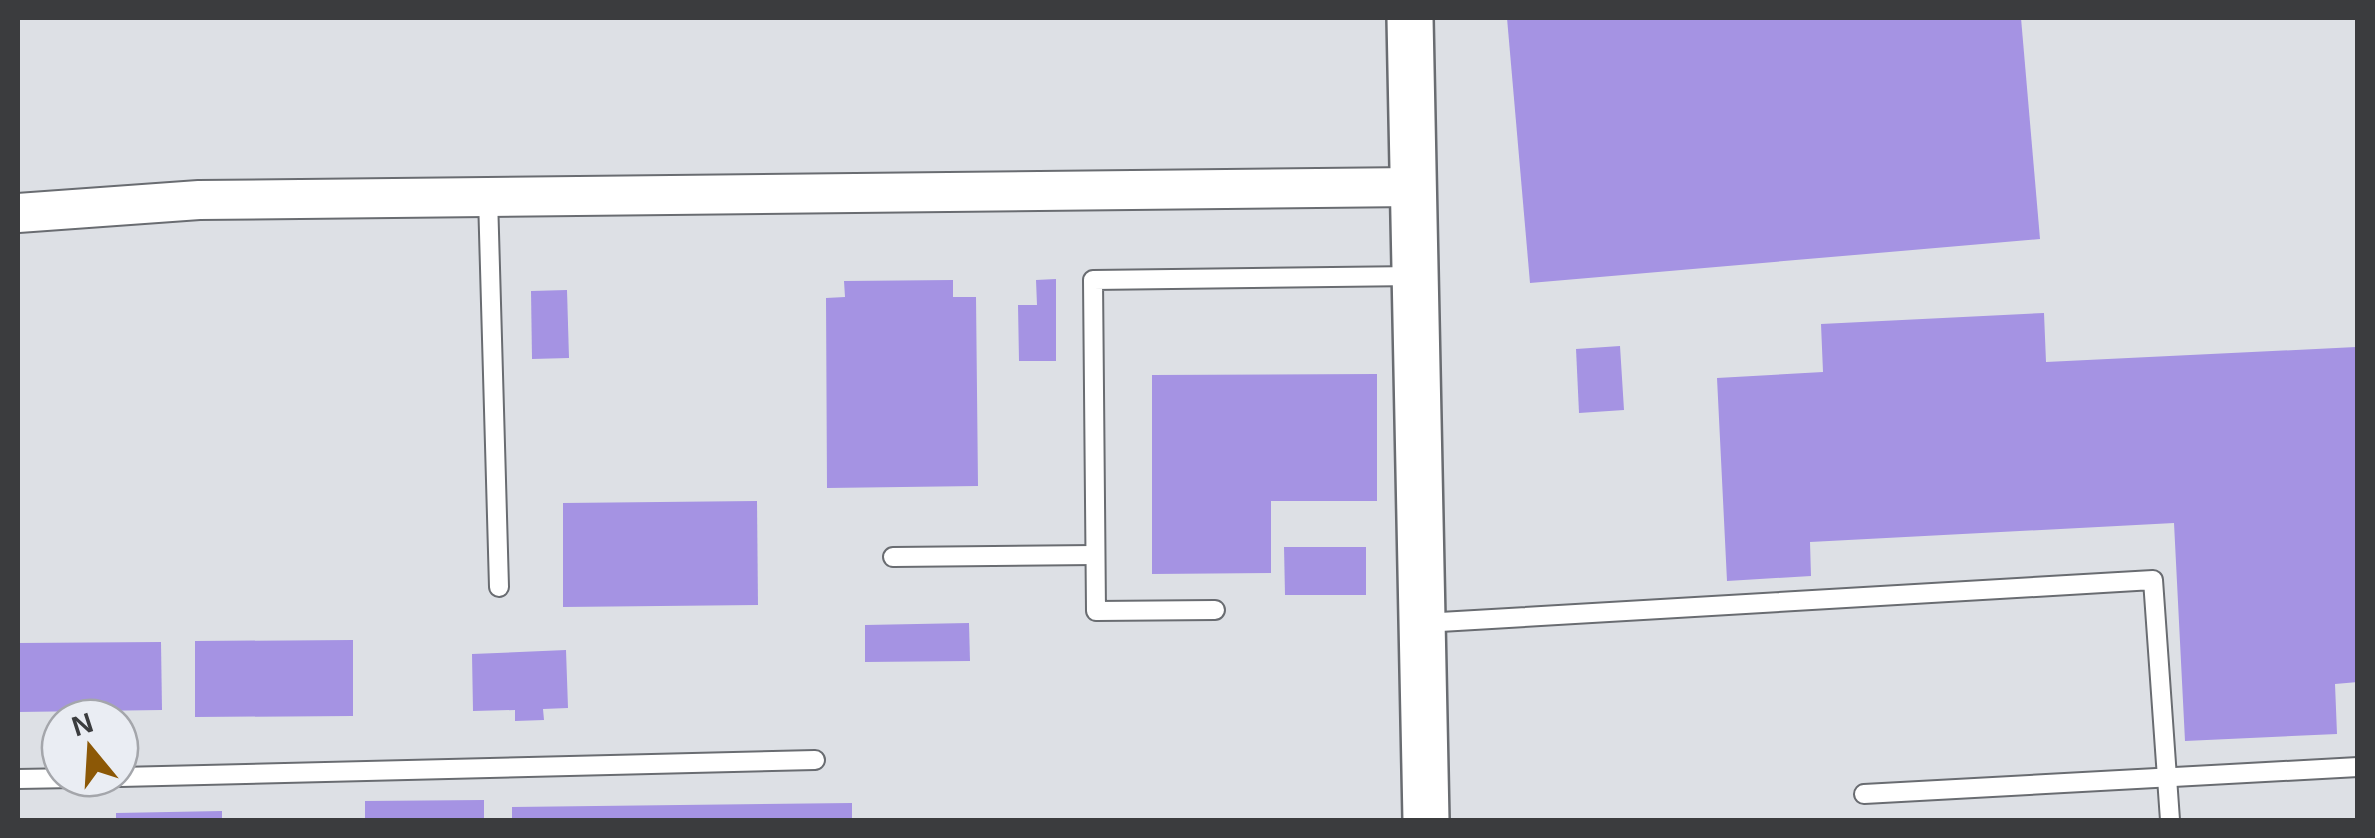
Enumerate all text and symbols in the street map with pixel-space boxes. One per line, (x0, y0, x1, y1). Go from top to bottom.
north arrow (40, 698, 140, 798)
text: N (68, 707, 97, 743)

